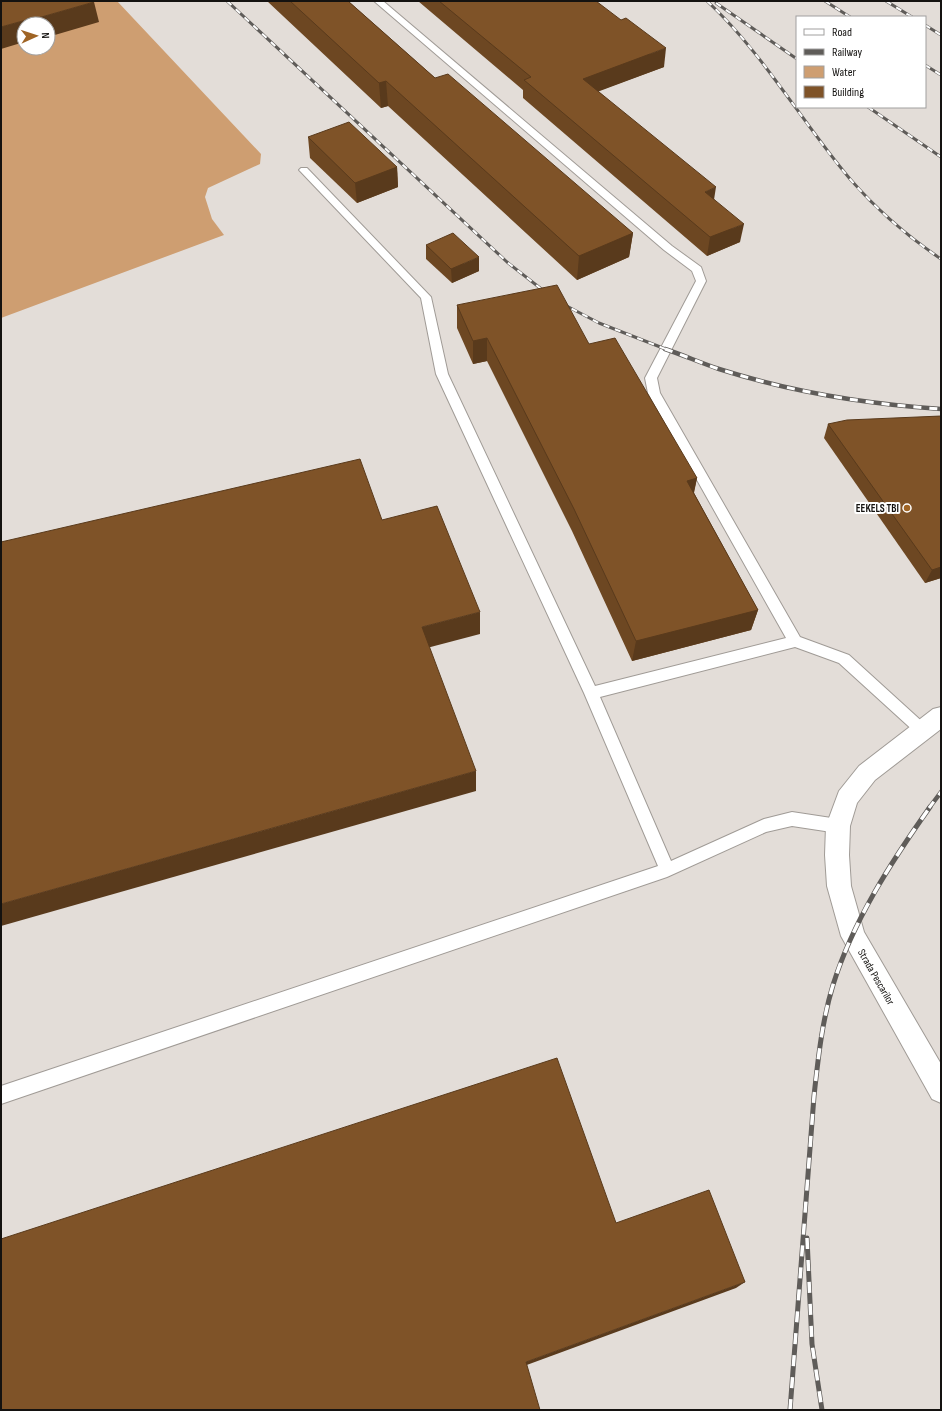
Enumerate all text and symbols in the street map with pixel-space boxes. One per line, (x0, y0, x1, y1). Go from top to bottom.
north arrow (16, 16, 56, 56)
legend (796, 16, 926, 108)
text: Road (832, 25, 852, 40)
text: N (39, 32, 52, 39)
text: Railway (832, 45, 863, 60)
text: Water (832, 65, 856, 80)
text: Building (832, 85, 864, 100)
place label: EEKELS TBI (856, 502, 899, 515)
marker: EEKELS TBI (902, 503, 912, 513)
street label: Strada Pescarilor (855, 947, 897, 1007)

